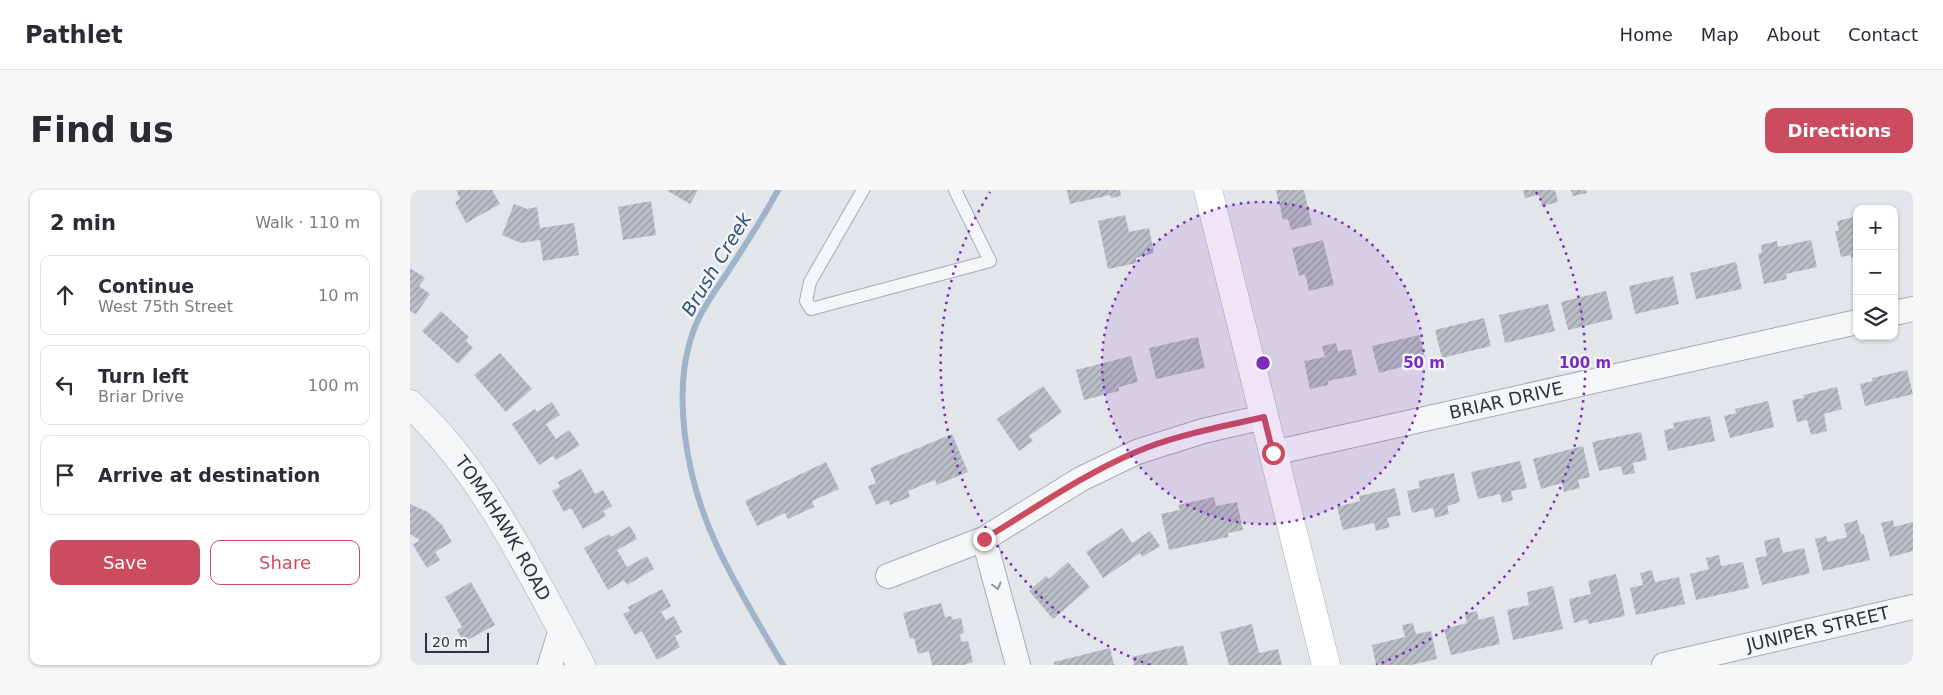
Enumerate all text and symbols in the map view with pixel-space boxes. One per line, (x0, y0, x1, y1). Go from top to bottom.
text: Pathlet (25, 21, 123, 49)
text: Home (1620, 24, 1673, 45)
text: Map (1701, 24, 1739, 45)
text: About (1767, 24, 1820, 45)
text: Contact (1848, 24, 1918, 45)
button: Directions (1765, 108, 1913, 153)
text: Find us (30, 110, 174, 150)
map controls (1853, 205, 1898, 340)
button: + (1853, 205, 1898, 250)
water label: Brush Creek (677, 208, 756, 320)
text: 2 min (50, 211, 116, 235)
text: Walk · 110 m (255, 213, 360, 232)
button: − (1853, 250, 1898, 295)
text: Continue (98, 275, 194, 297)
icon: ahead (51, 281, 79, 309)
text: 10 m (318, 286, 359, 305)
button: layers (1853, 295, 1898, 340)
text: West 75th Street (98, 297, 233, 316)
centre of rings (1254, 354, 1272, 372)
text: 50 m (1403, 354, 1445, 372)
text: 100 m (1559, 354, 1611, 372)
text: Turn left (98, 365, 189, 387)
icon: left (51, 371, 79, 399)
text: 100 m (308, 376, 359, 395)
street label: BRIAR DRIVE (1447, 377, 1565, 423)
text: Briar Drive (98, 387, 184, 406)
route start (1262, 442, 1285, 465)
street label: TOMAHAWK ROAD (450, 451, 555, 604)
icon: arrive (51, 461, 79, 489)
text: Arrive at destination (98, 464, 320, 486)
route end (973, 528, 996, 551)
button: Save (50, 540, 200, 585)
button: Share (210, 540, 360, 585)
one-way arrow (991, 582, 1002, 591)
street label: JUNIPER STREET (1743, 602, 1892, 656)
scale bar (425, 630, 489, 653)
text: 20 m (432, 634, 468, 650)

